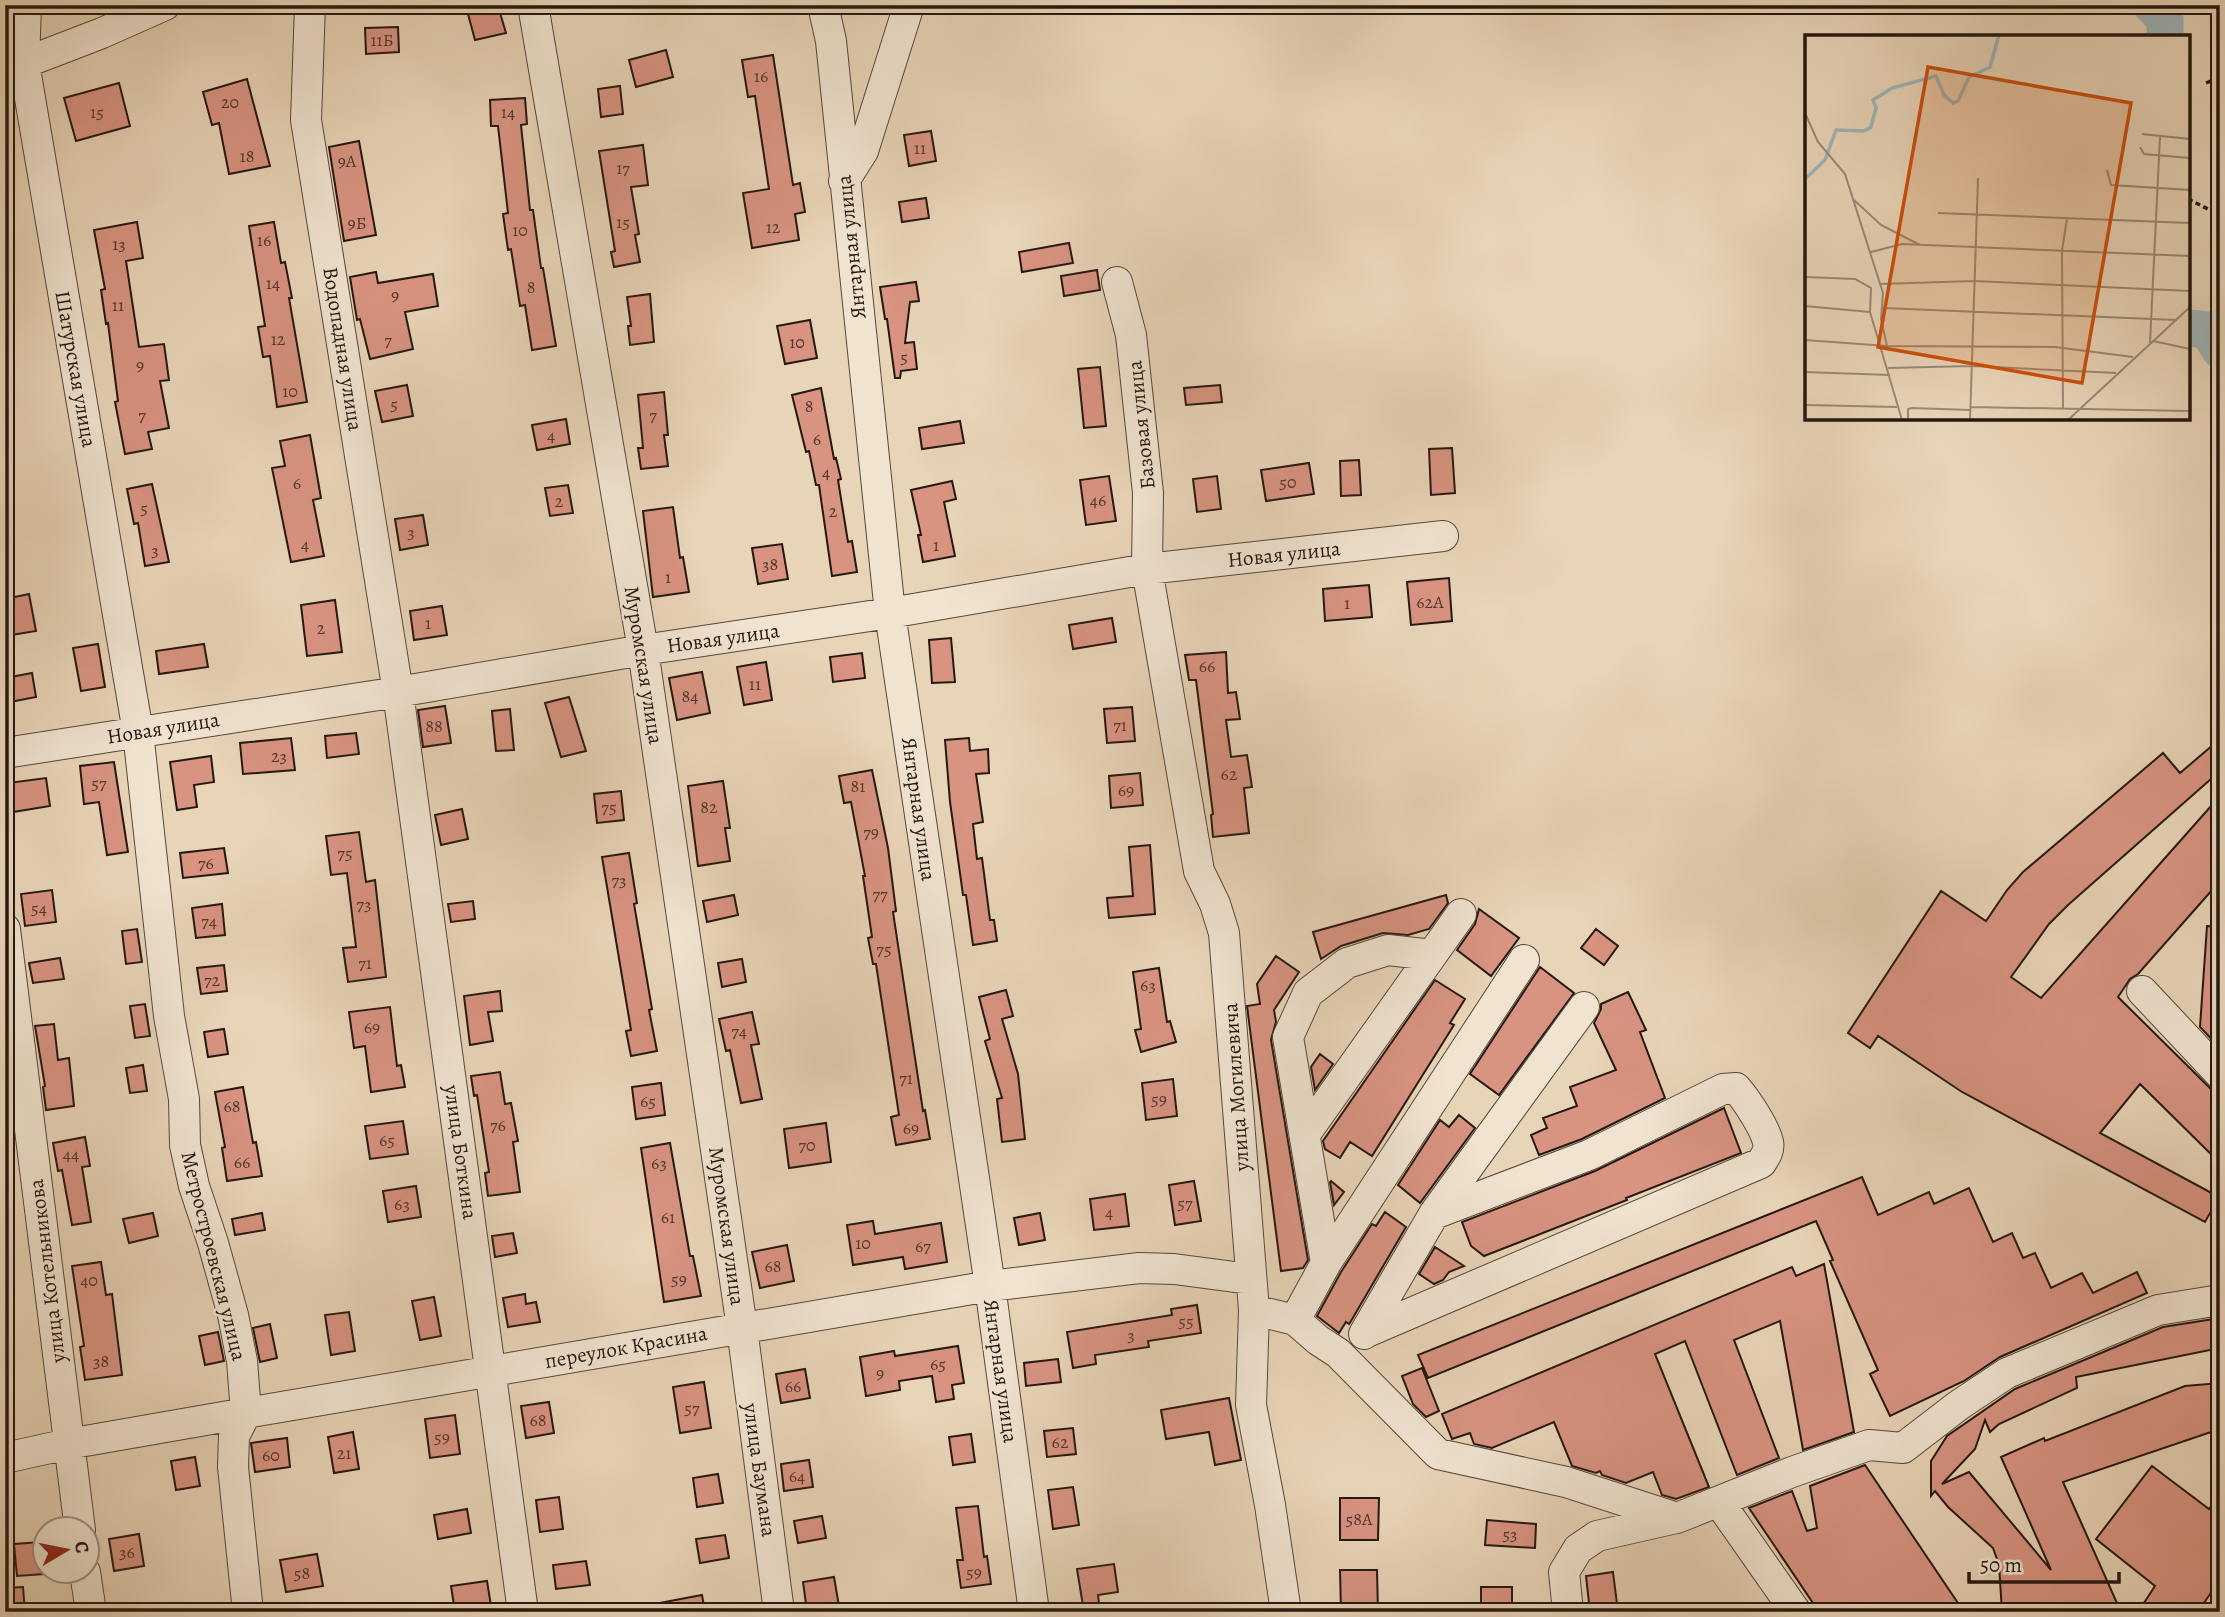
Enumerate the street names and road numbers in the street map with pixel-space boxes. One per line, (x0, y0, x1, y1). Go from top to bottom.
street label: Янтарная улица (829, 173, 872, 320)
street label: Водопадная улица (316, 265, 370, 433)
street label: Шатурская улица (48, 288, 104, 450)
street label: Базовая улица (1120, 359, 1162, 491)
street label: Новая улица (1226, 534, 1342, 574)
street label: Муромская улица (618, 584, 670, 746)
street label: Новая улица (665, 616, 782, 660)
street label: Новая улица (105, 705, 222, 751)
street label: Янтарная улица (895, 735, 943, 883)
street label: улица Могилевича (1216, 1001, 1256, 1173)
street label: улица Боткина (438, 1082, 484, 1221)
street label: Муромская улица (702, 1145, 752, 1307)
street label: Метростроевская улица (174, 1148, 254, 1364)
street label: улица Котельникова (22, 1177, 72, 1365)
street label: Янтарная улица (977, 1297, 1025, 1445)
street label: переулок Красина (542, 1319, 710, 1375)
street label: улица Баумана (737, 1400, 783, 1539)

